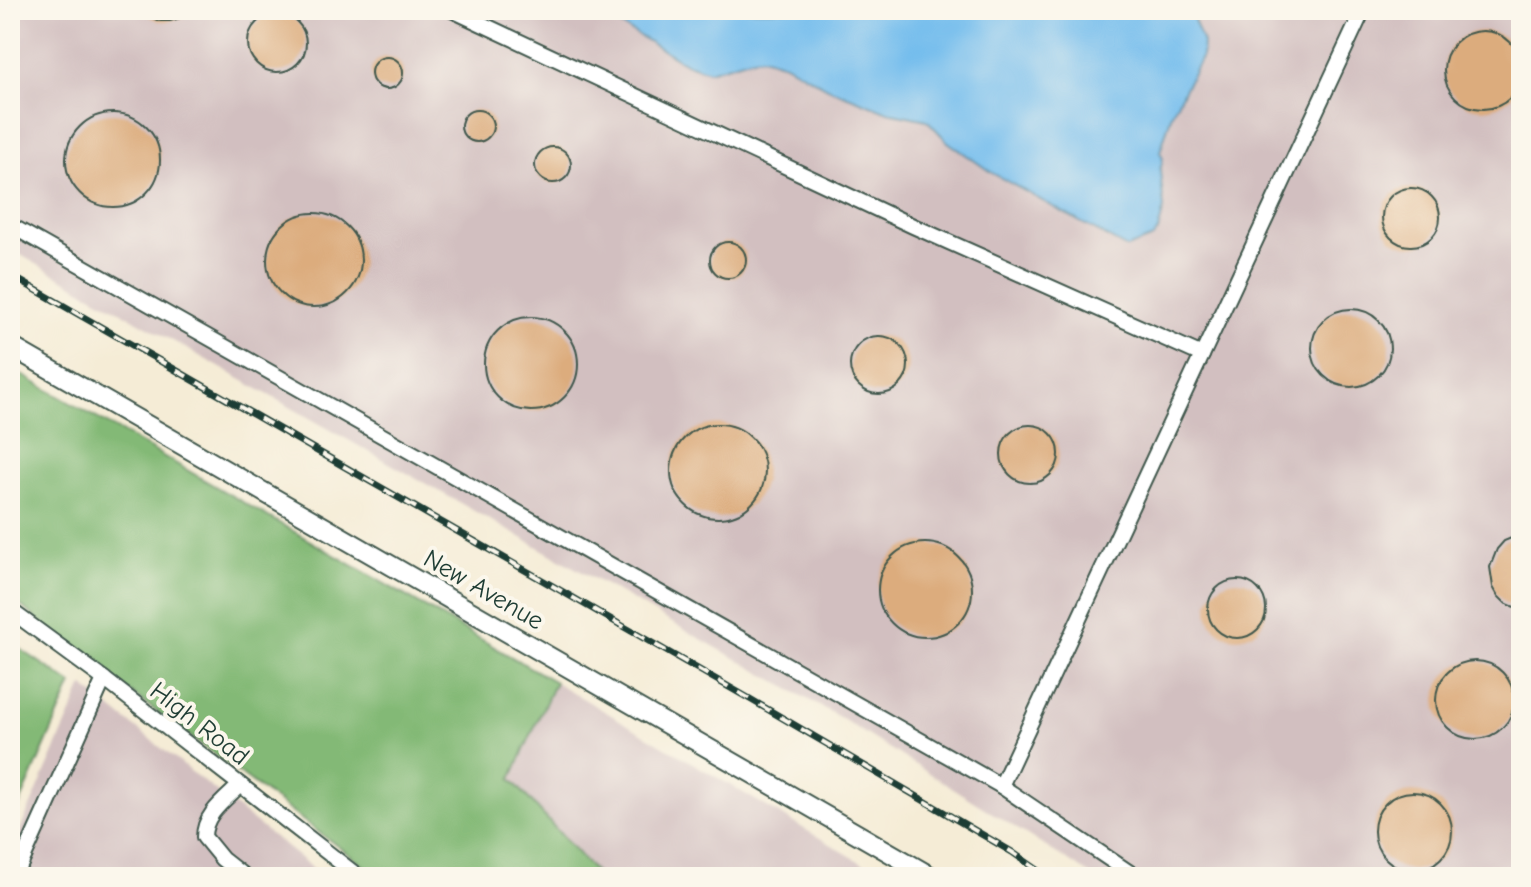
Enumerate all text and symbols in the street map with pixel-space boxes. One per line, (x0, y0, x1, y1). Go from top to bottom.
street label: New Avenue (418, 543, 549, 636)
street label: High Road (144, 676, 255, 772)

